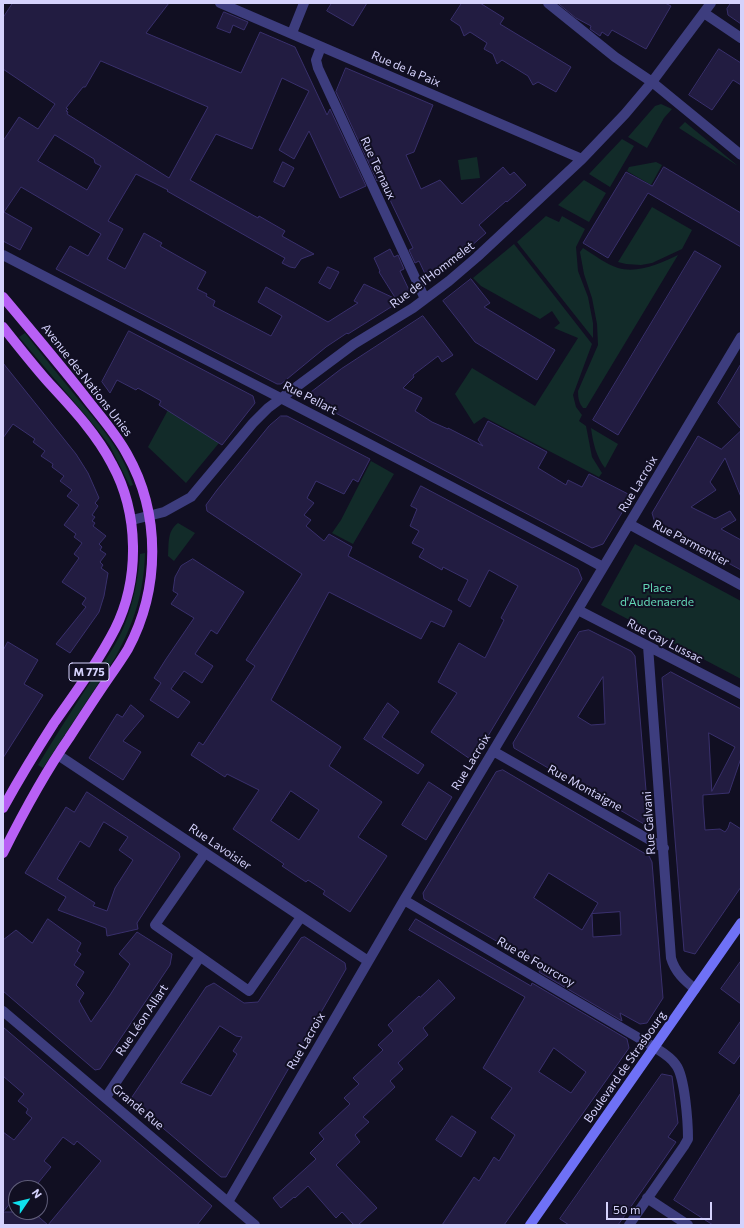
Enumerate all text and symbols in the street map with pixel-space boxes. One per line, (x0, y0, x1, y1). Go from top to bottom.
street label: Rue de la Paix (369, 48, 443, 90)
street label: Rue Ternaux (357, 134, 399, 202)
street label: Rue de l'Hommelet (387, 239, 477, 311)
street label: Avenue des Nations Unies (39, 321, 135, 439)
street label: Rue Pellart (280, 378, 340, 418)
street label: Rue Lacroix (615, 453, 661, 515)
street label: Rue Parmentier (650, 517, 732, 569)
park label: Place d'Audenaerde (620, 581, 694, 609)
street label: Rue Gay Lussac (625, 616, 705, 666)
road number: M 775 (69, 663, 109, 681)
street label: Rue Lacroix (448, 731, 494, 793)
street label: Rue Montaigne (545, 762, 625, 814)
street label: Rue Galvani (640, 791, 658, 855)
street label: Rue Lavoisier (186, 821, 254, 873)
street label: Rue de Fourcroy (494, 934, 578, 990)
street label: Rue Léon Allart (113, 981, 171, 1059)
street label: Boulevard de Strasbourg (581, 1008, 669, 1126)
street label: Rue Lacroix (284, 1010, 328, 1072)
street label: Grande Rue (109, 1081, 167, 1133)
north arrow (8, 1180, 48, 1220)
text: N (30, 1186, 45, 1201)
scale bar (608, 1194, 714, 1220)
text: 50 m (613, 1202, 641, 1216)

